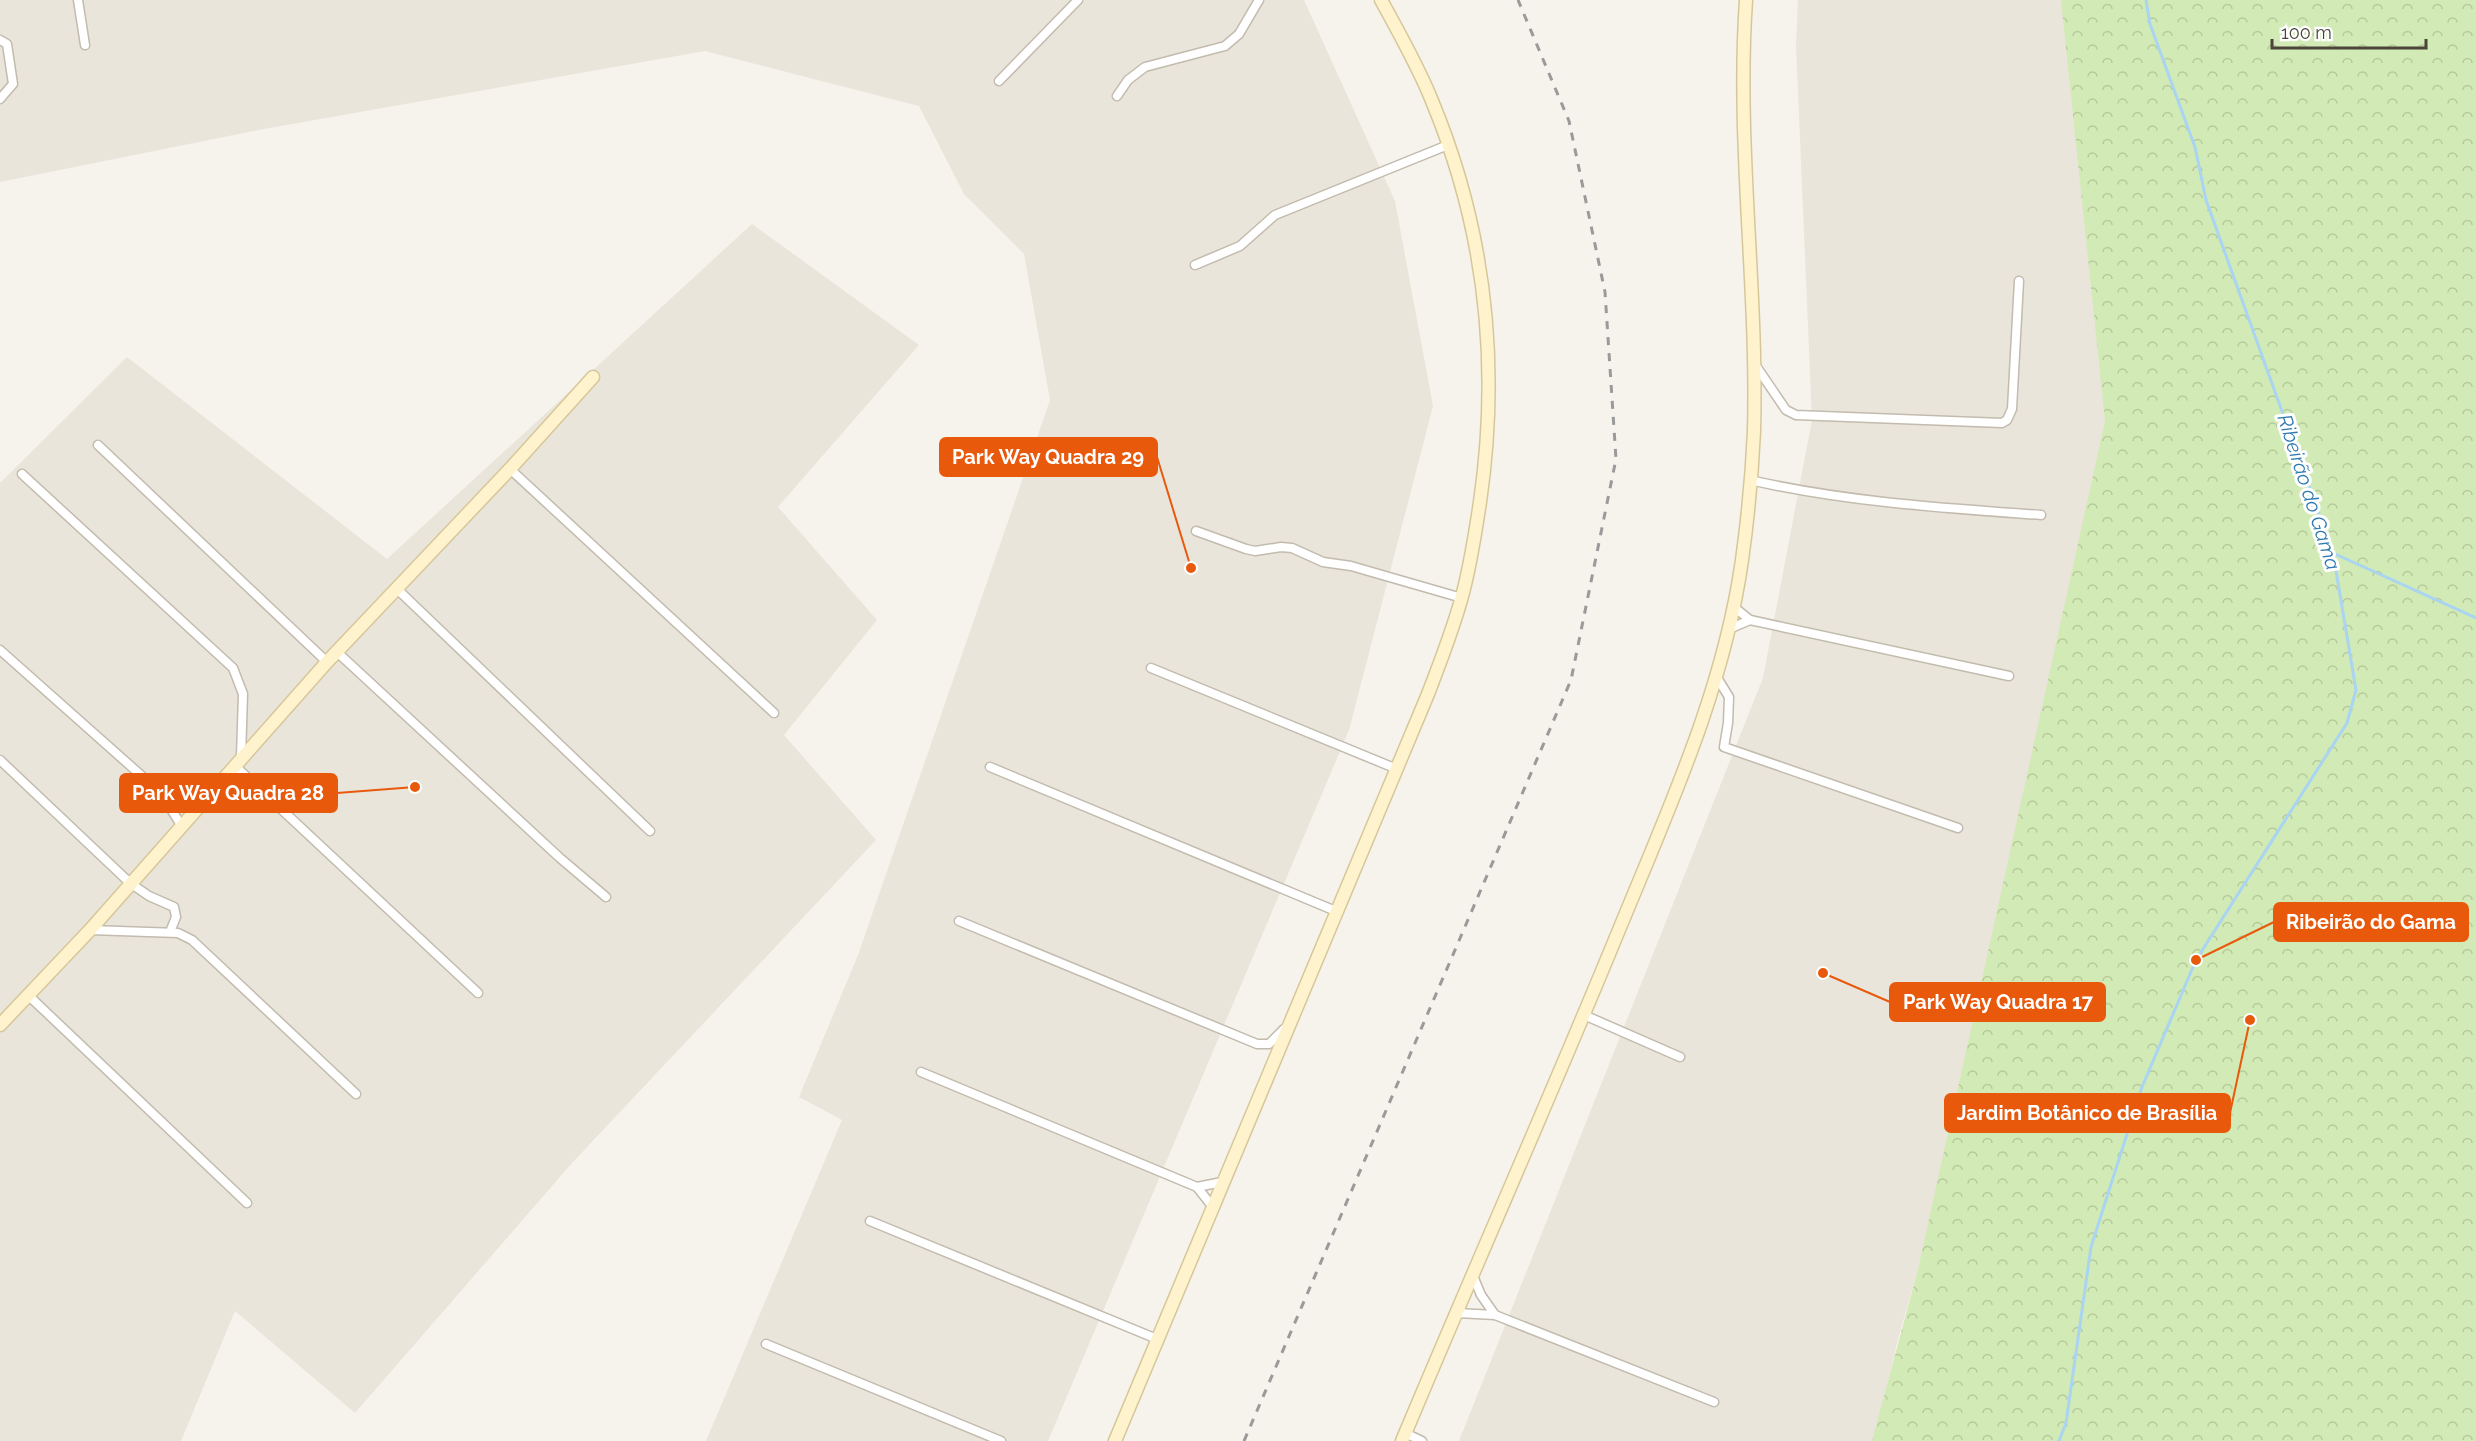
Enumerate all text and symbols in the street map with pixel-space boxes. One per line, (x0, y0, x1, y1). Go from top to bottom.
scale bar (2272, 12, 2426, 50)
text: 100 m (2281, 22, 2332, 43)
water label: Ribeirão do Gama (2273, 411, 2345, 573)
callout: Park Way Quadra 29 (940, 438, 1157, 476)
text: Park Way Quadra 29 (952, 445, 1144, 469)
callout: Park Way Quadra 28 (120, 774, 337, 812)
text: Park Way Quadra 28 (132, 781, 324, 805)
callout: Ribeirão do Gama (2274, 903, 2468, 941)
text: Ribeirão do Gama (2286, 910, 2456, 934)
callout: Park Way Quadra 17 (1890, 983, 2105, 1021)
text: Park Way Quadra 17 (1903, 990, 2094, 1014)
callout: Jardim Botânico de Brasília (1945, 1094, 2230, 1132)
text: Jardim Botânico de Brasília (1957, 1101, 2217, 1125)

